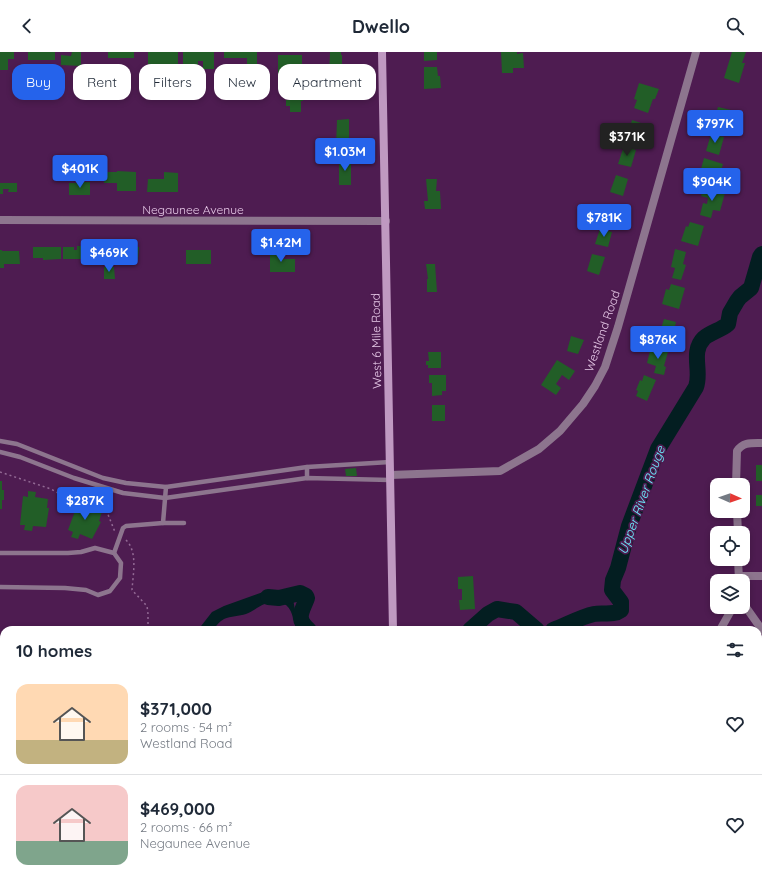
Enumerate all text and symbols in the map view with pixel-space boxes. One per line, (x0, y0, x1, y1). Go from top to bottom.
icon: back (16, 15, 38, 37)
text: Dwello (352, 15, 410, 38)
icon: search (724, 15, 746, 37)
chip: Buy (12, 64, 65, 100)
chip: Rent (73, 64, 131, 100)
chip: Filters (139, 64, 206, 100)
chip: New (214, 64, 270, 100)
chip: Apartment (278, 64, 376, 100)
pin: $797K (687, 110, 743, 144)
text: $797K (696, 115, 734, 131)
pin: $371K (599, 123, 655, 157)
text: $371K (609, 128, 645, 144)
pin: $1.03M (312, 138, 378, 172)
text: $1.03M (324, 143, 366, 159)
pin: $401K (52, 155, 108, 189)
text: $401K (62, 160, 98, 176)
pin: $904K (684, 168, 740, 202)
text: $904K (692, 173, 732, 189)
street label: Negaunee Avenue (142, 202, 244, 217)
pin: $781K (576, 204, 632, 238)
text: $781K (586, 209, 622, 225)
pin: $1.42M (248, 229, 314, 263)
text: $1.42M (260, 234, 302, 250)
pin: $469K (81, 239, 137, 273)
text: $469K (90, 244, 128, 260)
street label: Westland Road (581, 288, 623, 374)
street label: West 6 Mile Road (368, 293, 384, 389)
pin: $876K (630, 326, 686, 360)
text: $876K (639, 331, 677, 347)
water label: Upper River Rouge (614, 443, 668, 556)
north arrow (710, 478, 750, 518)
map controls (710, 478, 750, 614)
pin: $287K (57, 487, 113, 521)
text: $287K (66, 492, 104, 508)
button: locate (710, 526, 750, 566)
button: layers (710, 574, 750, 614)
icon: filters (724, 639, 746, 661)
text: 10 homes (16, 640, 92, 661)
text: $371,000 (140, 698, 212, 719)
icon: home (48, 700, 96, 748)
icon: heart (724, 713, 746, 735)
text: 2 rooms · 54 m² (140, 719, 232, 735)
text: Westland Road (140, 735, 232, 751)
text: $469,000 (140, 798, 215, 819)
icon: home (48, 801, 96, 849)
icon: heart (724, 814, 746, 836)
text: 2 rooms · 66 m² (140, 819, 232, 835)
text: Negaunee Avenue (140, 835, 250, 851)

